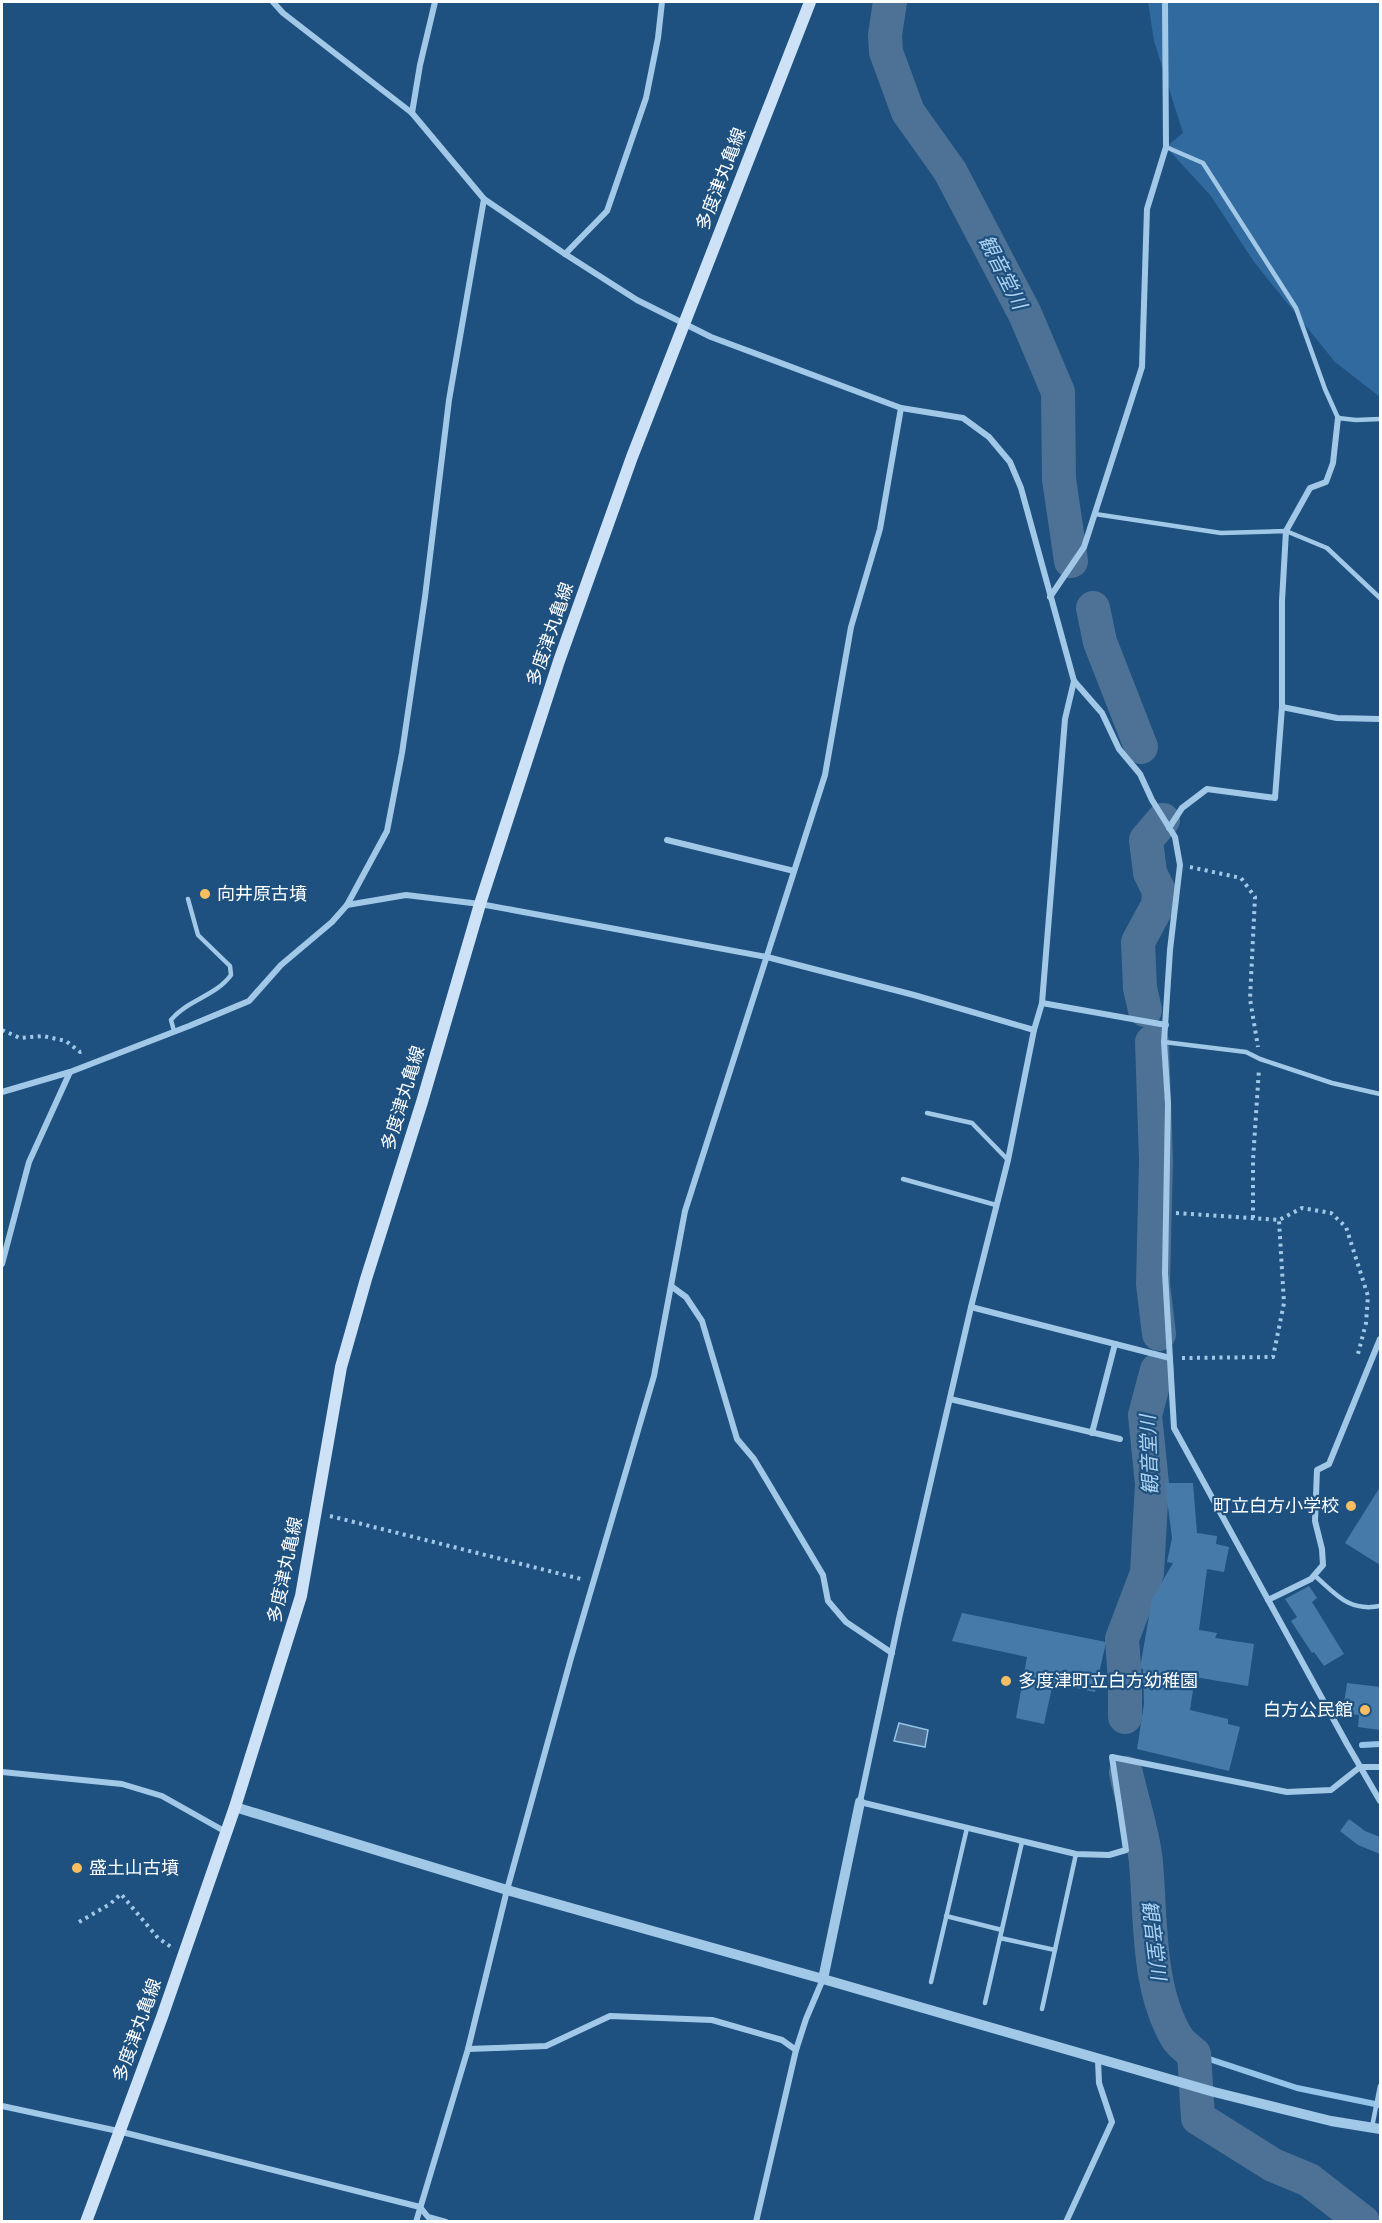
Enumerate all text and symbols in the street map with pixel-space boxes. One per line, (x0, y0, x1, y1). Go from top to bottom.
street label: 多度津丸亀線 (690, 124, 750, 233)
water label: 観音堂川 (975, 230, 1034, 314)
street label: 多度津丸亀線 (521, 579, 577, 688)
place label: 向井原古墳 (217, 882, 307, 904)
marker: 向井原古墳 (198, 887, 212, 901)
street label: 多度津丸亀線 (376, 1043, 428, 1153)
water label: 観音堂川 (1135, 1413, 1161, 1495)
place label: 町立白方小学校 (1213, 1494, 1339, 1516)
marker: 町立白方小学校 (1344, 1499, 1358, 1513)
street label: 多度津丸亀線 (262, 1515, 306, 1625)
place label: 多度津町立白方幼稚園 (1018, 1669, 1198, 1691)
marker: 多度津町立白方幼稚園 (999, 1674, 1013, 1688)
place label: 白方公民館 (1263, 1698, 1353, 1720)
marker: 白方公民館 (1358, 1703, 1372, 1717)
place label: 盛土山古墳 (89, 1856, 179, 1878)
marker: 盛土山古墳 (70, 1861, 84, 1875)
water label: 観音堂川 (1138, 1899, 1172, 1983)
street label: 多度津丸亀線 (107, 1975, 165, 2084)

